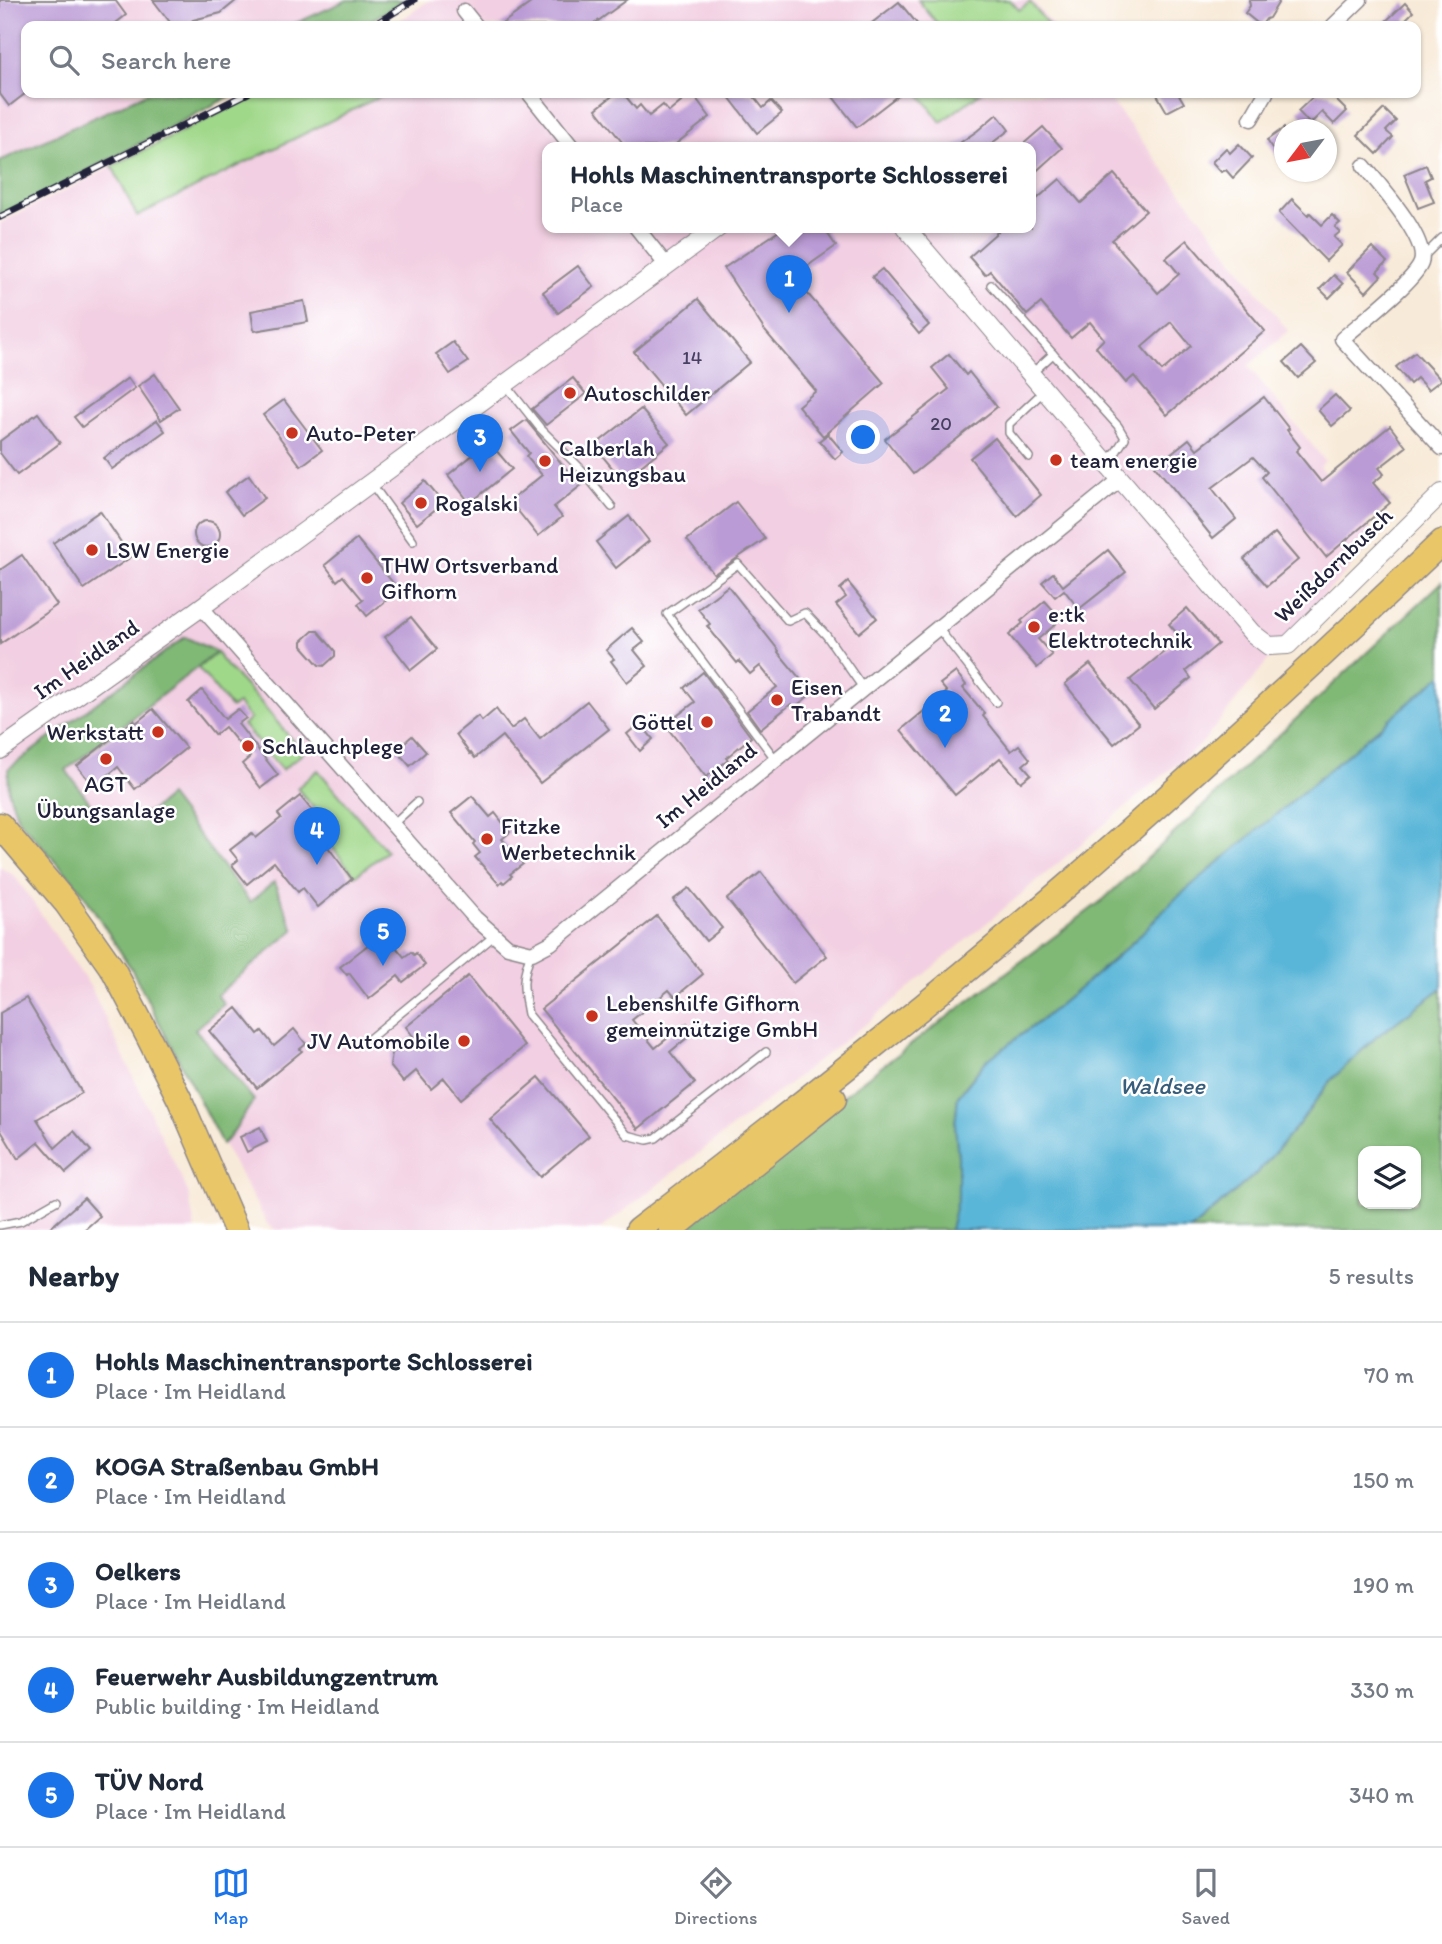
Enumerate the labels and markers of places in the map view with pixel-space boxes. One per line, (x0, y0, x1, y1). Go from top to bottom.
pin: 1 (766, 255, 812, 313)
place label: Autoschilder (584, 379, 710, 407)
marker: Autoschilder (562, 385, 578, 401)
pin: 3 (457, 414, 503, 472)
place label: Auto-Peter (306, 419, 416, 447)
marker: Auto-Peter (284, 425, 300, 441)
place label: Calberlah Heizungsbau (559, 434, 686, 488)
place label: team energie (1070, 446, 1198, 474)
marker: team energie (1048, 452, 1064, 468)
marker: Calberlah Heizungsbau (537, 453, 553, 469)
place label: Rogalski (435, 489, 518, 517)
marker: Rogalski (413, 495, 429, 511)
place label: LSW Energie (106, 536, 229, 564)
marker: LSW Energie (84, 542, 100, 558)
place label: THW Ortsverband Gifhorn (381, 551, 558, 605)
marker: THW Ortsverband Gifhorn (359, 570, 375, 586)
place label: e:tk Elektrotechnik (1048, 600, 1192, 654)
marker: e:tk Elektrotechnik (1026, 619, 1042, 635)
place label: Eisen Trabandt (791, 673, 881, 727)
pin: 2 (922, 690, 968, 748)
marker: Eisen Trabandt (769, 692, 785, 708)
place label: Göttel (631, 708, 693, 736)
marker: Göttel (699, 714, 715, 730)
place label: Werkstatt (47, 718, 144, 746)
marker: Werkstatt (150, 724, 166, 740)
place label: Schlauchplege (262, 732, 403, 760)
marker: Schlauchplege (240, 738, 256, 754)
marker: AGT Übungsanlage (98, 751, 114, 767)
place label: AGT Übungsanlage (36, 770, 176, 824)
pin: 4 (294, 807, 340, 865)
place label: Fitzke Werbetechnik (501, 812, 636, 866)
marker: Fitzke Werbetechnik (479, 831, 495, 847)
pin: 5 (360, 908, 406, 966)
place label: Lebenshilfe Gifhorn gemeinnützige GmbH (606, 989, 818, 1043)
marker: Lebenshilfe Gifhorn gemeinnützige GmbH (584, 1008, 600, 1024)
place label: JV Automobile (307, 1027, 450, 1055)
marker: JV Automobile (456, 1033, 472, 1049)

